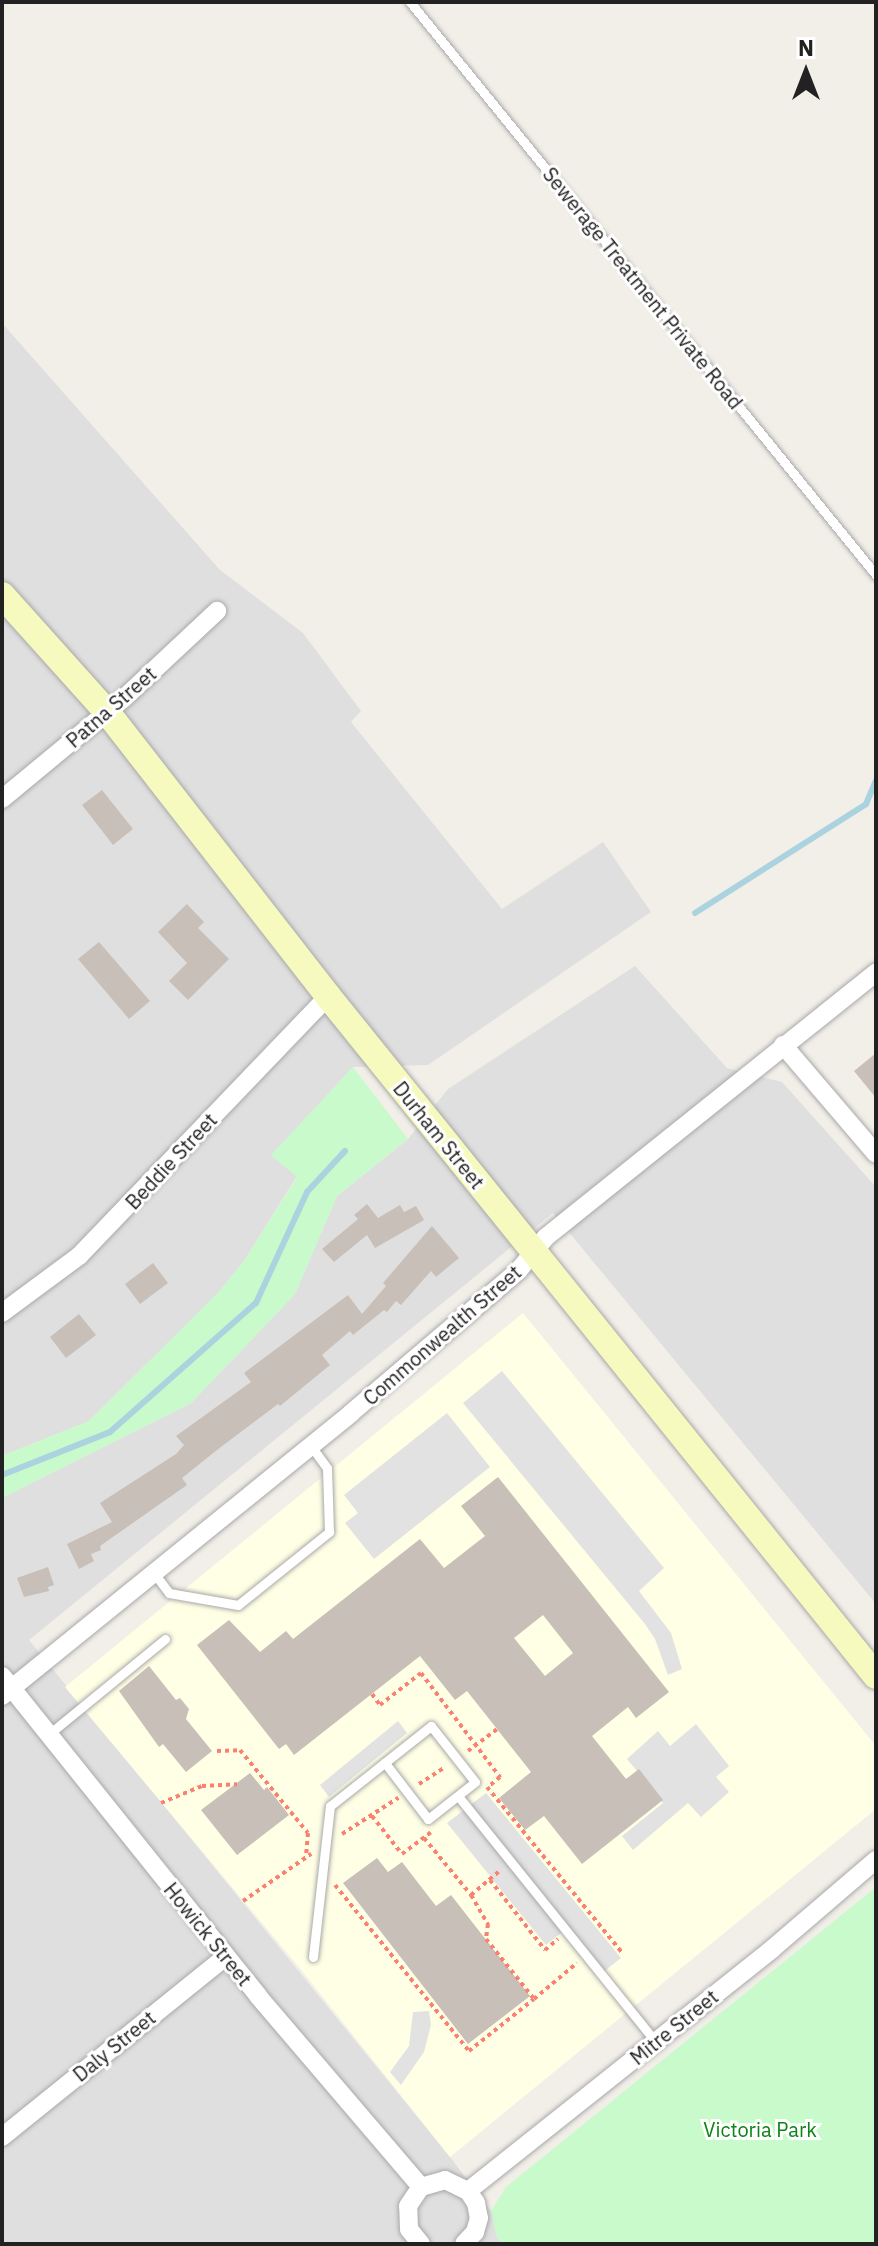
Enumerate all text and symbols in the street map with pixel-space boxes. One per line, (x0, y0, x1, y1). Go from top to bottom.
north arrow (766, 32, 846, 112)
text: N (798, 33, 814, 62)
street label: Sewerage Treatment Private Road (538, 162, 748, 414)
street label: Patna Street (61, 661, 161, 753)
street label: Durham Street (388, 1076, 490, 1194)
street label: Beddie Street (120, 1108, 222, 1214)
street label: Commonwealth Street (358, 1260, 526, 1410)
street label: Howick Street (159, 1878, 257, 1990)
street label: Mitre Street (625, 1984, 723, 2070)
street label: Daly Street (68, 2006, 160, 2086)
park label: Victoria Park (703, 2117, 817, 2141)

